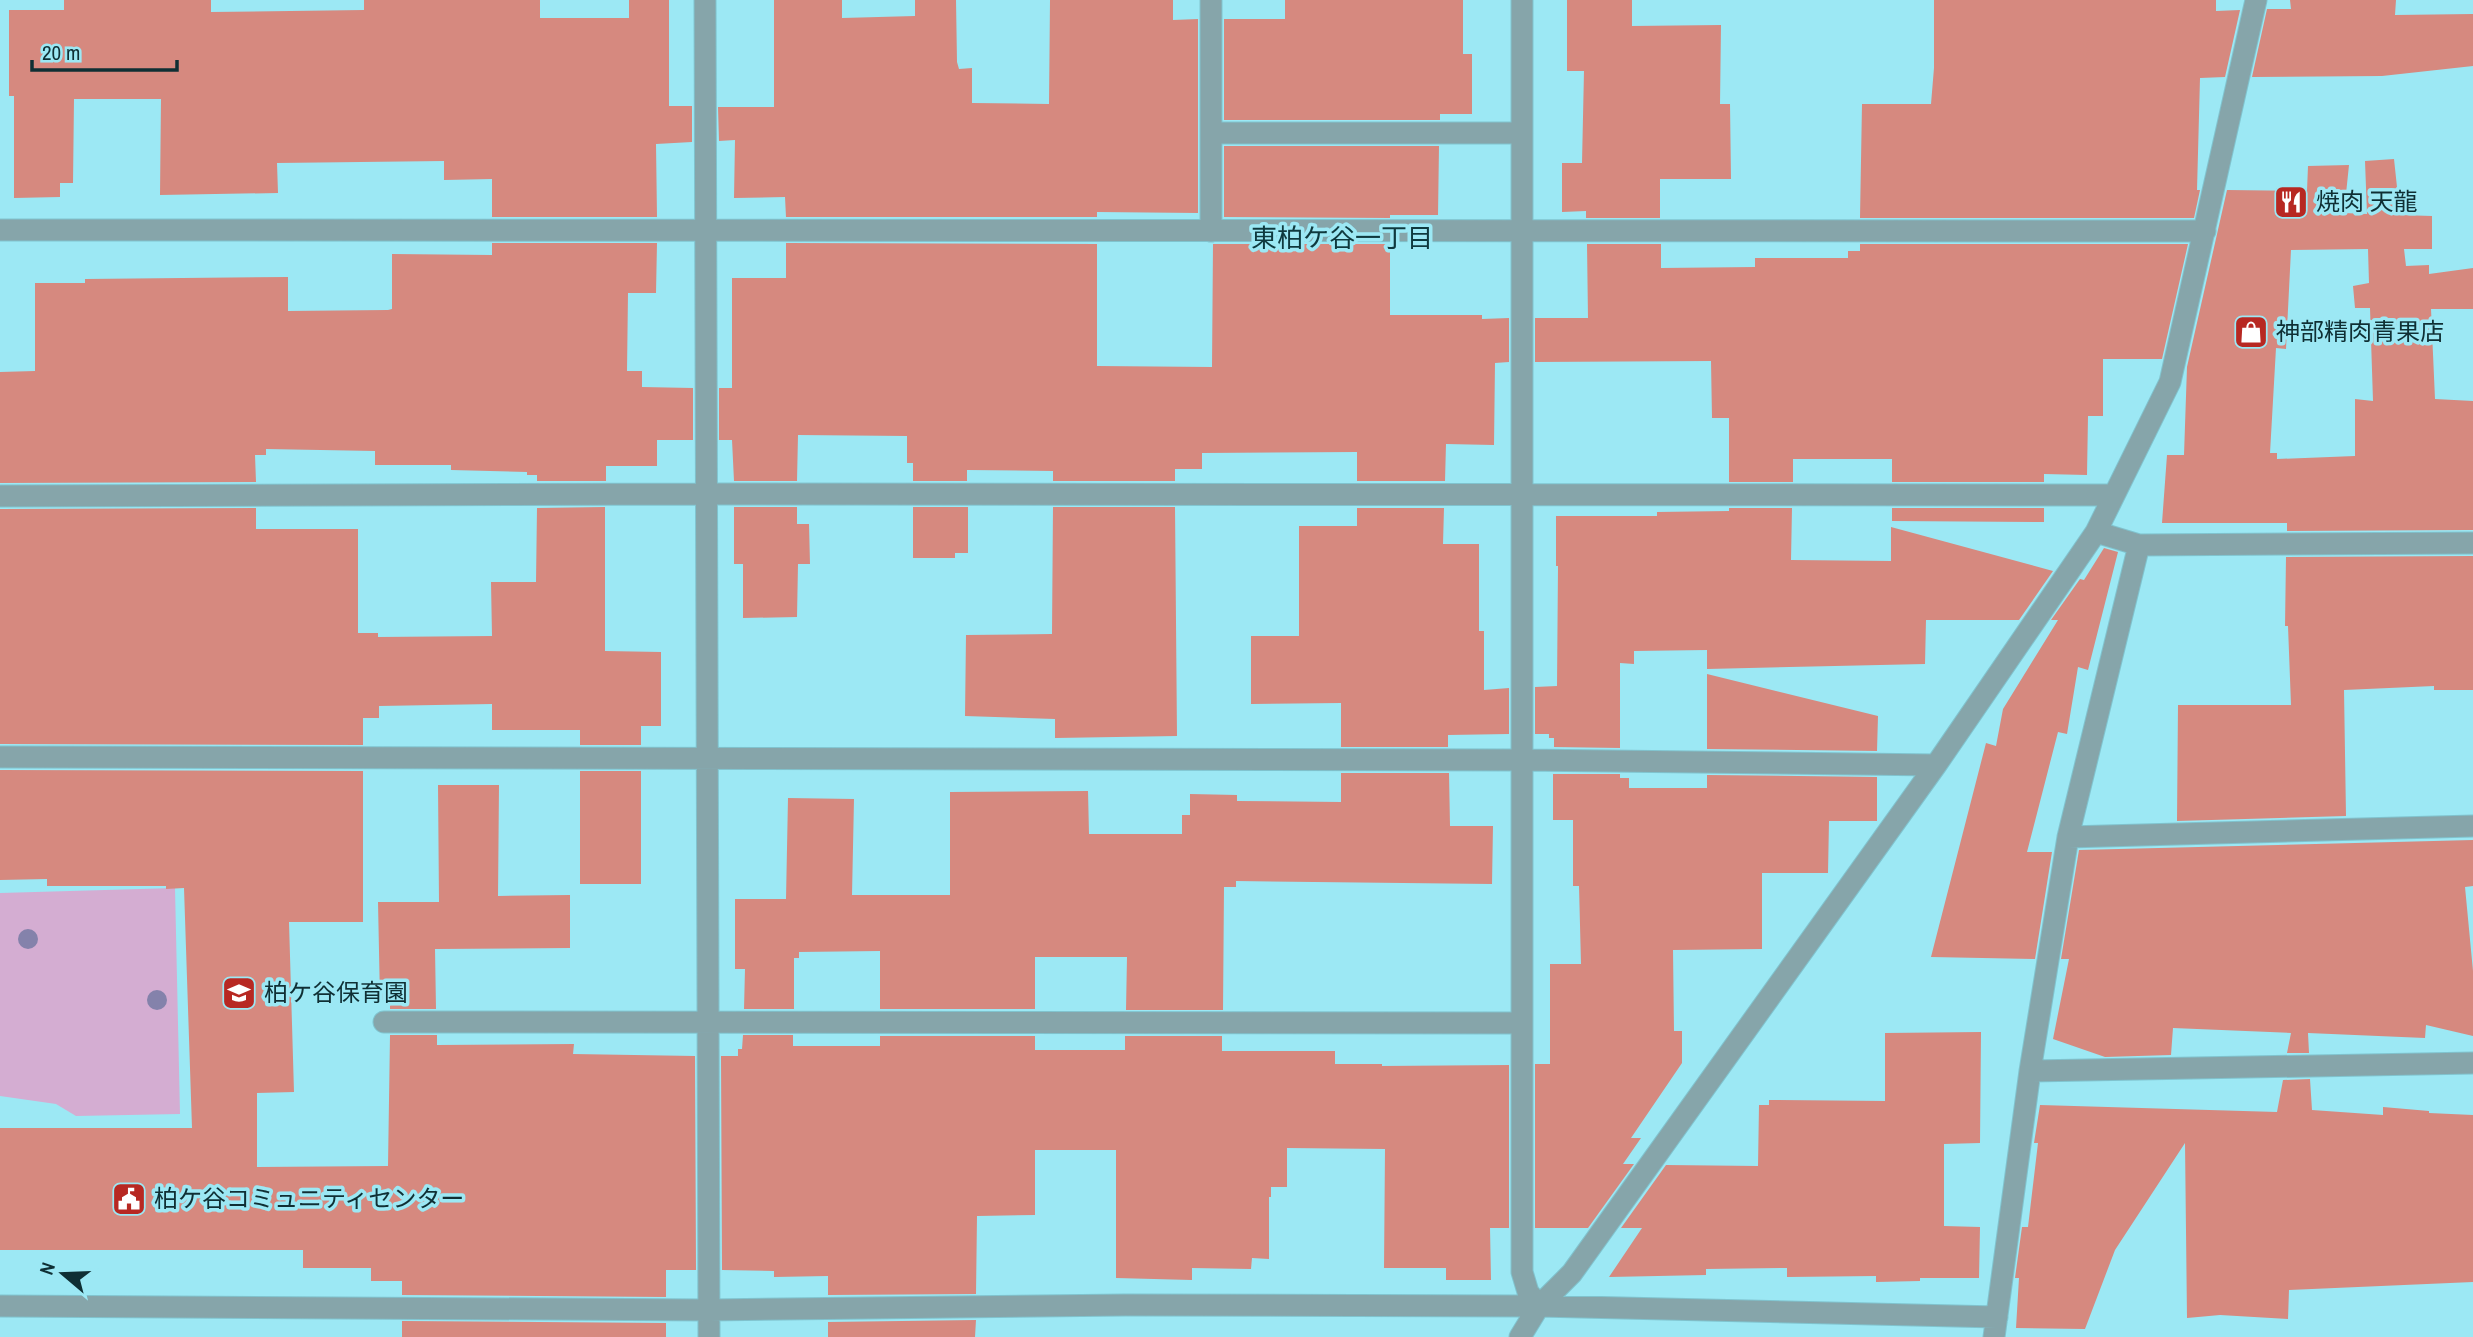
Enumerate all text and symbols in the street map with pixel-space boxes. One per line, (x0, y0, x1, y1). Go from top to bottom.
scale bar (32, 28, 177, 72)
text: 20 m (42, 38, 80, 67)
restaurant icon: 焼肉 天龍 (2272, 183, 2310, 221)
place label: 焼肉 天龍 (2316, 185, 2417, 217)
district label: 東柏ケ谷一丁目 (1251, 220, 1433, 255)
shop icon: 神部精肉青果店 (2232, 313, 2270, 351)
place label: 神部精肉青果店 (2276, 315, 2444, 347)
school or university icon: 柏ケ谷保育園 (220, 974, 258, 1012)
place label: 柏ケ谷保育園 (264, 976, 408, 1008)
public building icon: 柏ケ谷コミュニティセンター (110, 1180, 148, 1218)
place label: 柏ケ谷コミュニティセンター (154, 1182, 465, 1214)
north arrow (28, 1239, 98, 1309)
text: N (33, 1259, 61, 1278)

